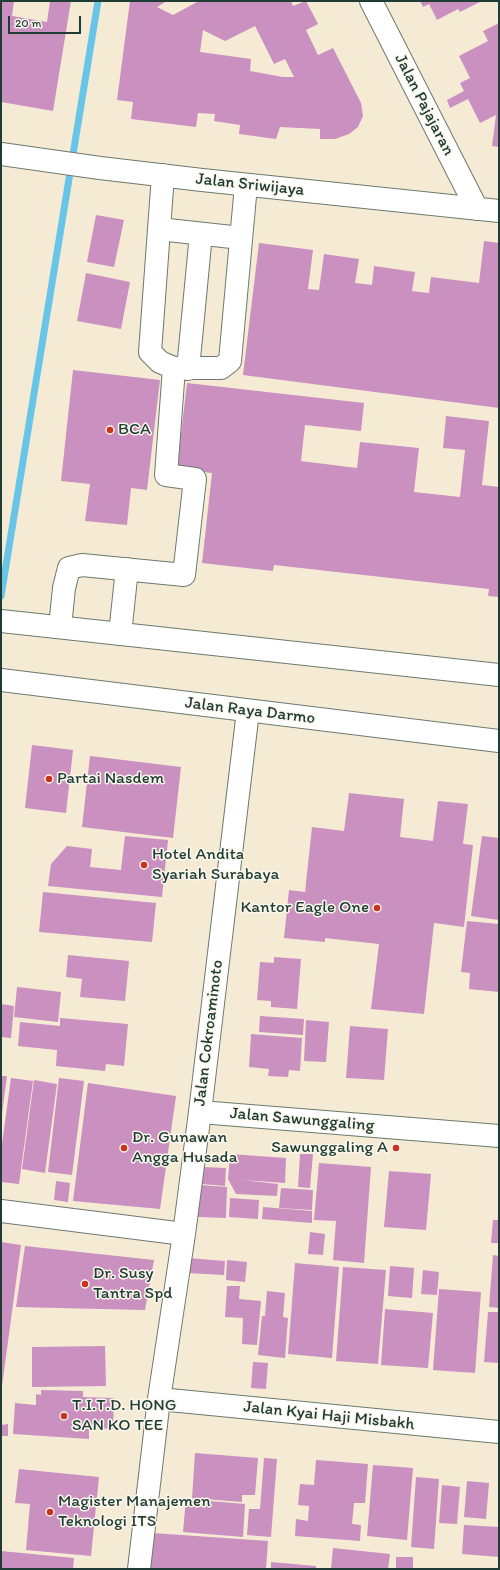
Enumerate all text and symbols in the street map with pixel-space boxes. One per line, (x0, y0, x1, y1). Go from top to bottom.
scale bar (10, 8, 83, 34)
text: 20 m (15, 16, 42, 30)
street label: Jalan Pajajaran (390, 51, 458, 159)
street label: Jalan Sriwijaya (195, 169, 305, 201)
place label: BCA (118, 420, 151, 440)
marker: BCA (105, 425, 115, 435)
street label: Jalan Raya Darmo (184, 693, 316, 729)
place label: Partai Nasdem (57, 769, 164, 789)
marker: Partai Nasdem (44, 774, 54, 784)
place label: Hotel Andita Syariah Surabaya (152, 845, 279, 885)
marker: Hotel Andita Syariah Surabaya (139, 860, 149, 870)
place label: Kantor Eagle One (240, 898, 369, 918)
marker: Kantor Eagle One (372, 903, 382, 913)
street label: Jalan Cokroaminoto (190, 959, 228, 1107)
street label: Jalan Sawunggaling (229, 1104, 375, 1136)
place label: Dr. Gunawan Angga Husada (132, 1128, 238, 1168)
place label: Sawunggaling A (271, 1138, 388, 1158)
marker: Dr. Gunawan Angga Husada (119, 1143, 129, 1153)
marker: Sawunggaling A (391, 1143, 401, 1153)
place label: Dr. Susy Tantra Spd (93, 1264, 172, 1304)
marker: Dr. Susy Tantra Spd (80, 1279, 90, 1289)
place label: T.I.T.D. HONG SAN KO TEE (72, 1396, 176, 1436)
street label: Jalan Kyai Haji Misbakh (242, 1397, 416, 1435)
marker: T.I.T.D. HONG SAN KO TEE (59, 1411, 69, 1421)
place label: Magister Manajemen Teknologi ITS (58, 1492, 211, 1532)
marker: Magister Manajemen Teknologi ITS (45, 1507, 55, 1517)

